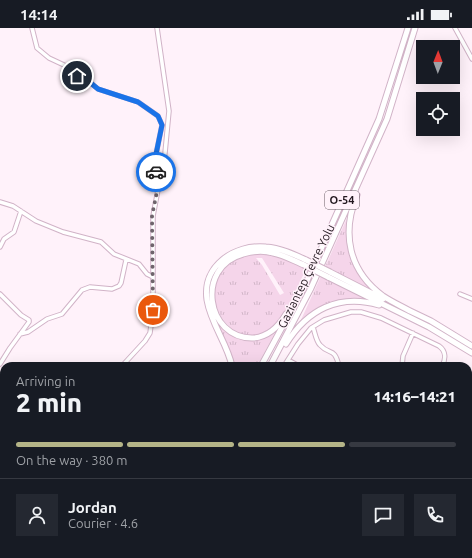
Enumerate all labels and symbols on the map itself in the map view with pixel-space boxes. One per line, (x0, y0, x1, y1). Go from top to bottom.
north arrow (416, 40, 460, 84)
pin (60, 59, 94, 93)
courier (136, 152, 176, 192)
road number: O-54 (325, 191, 359, 209)
street label: Gaziantep Çevre Yolu (275, 222, 337, 330)
pin (136, 293, 170, 327)

